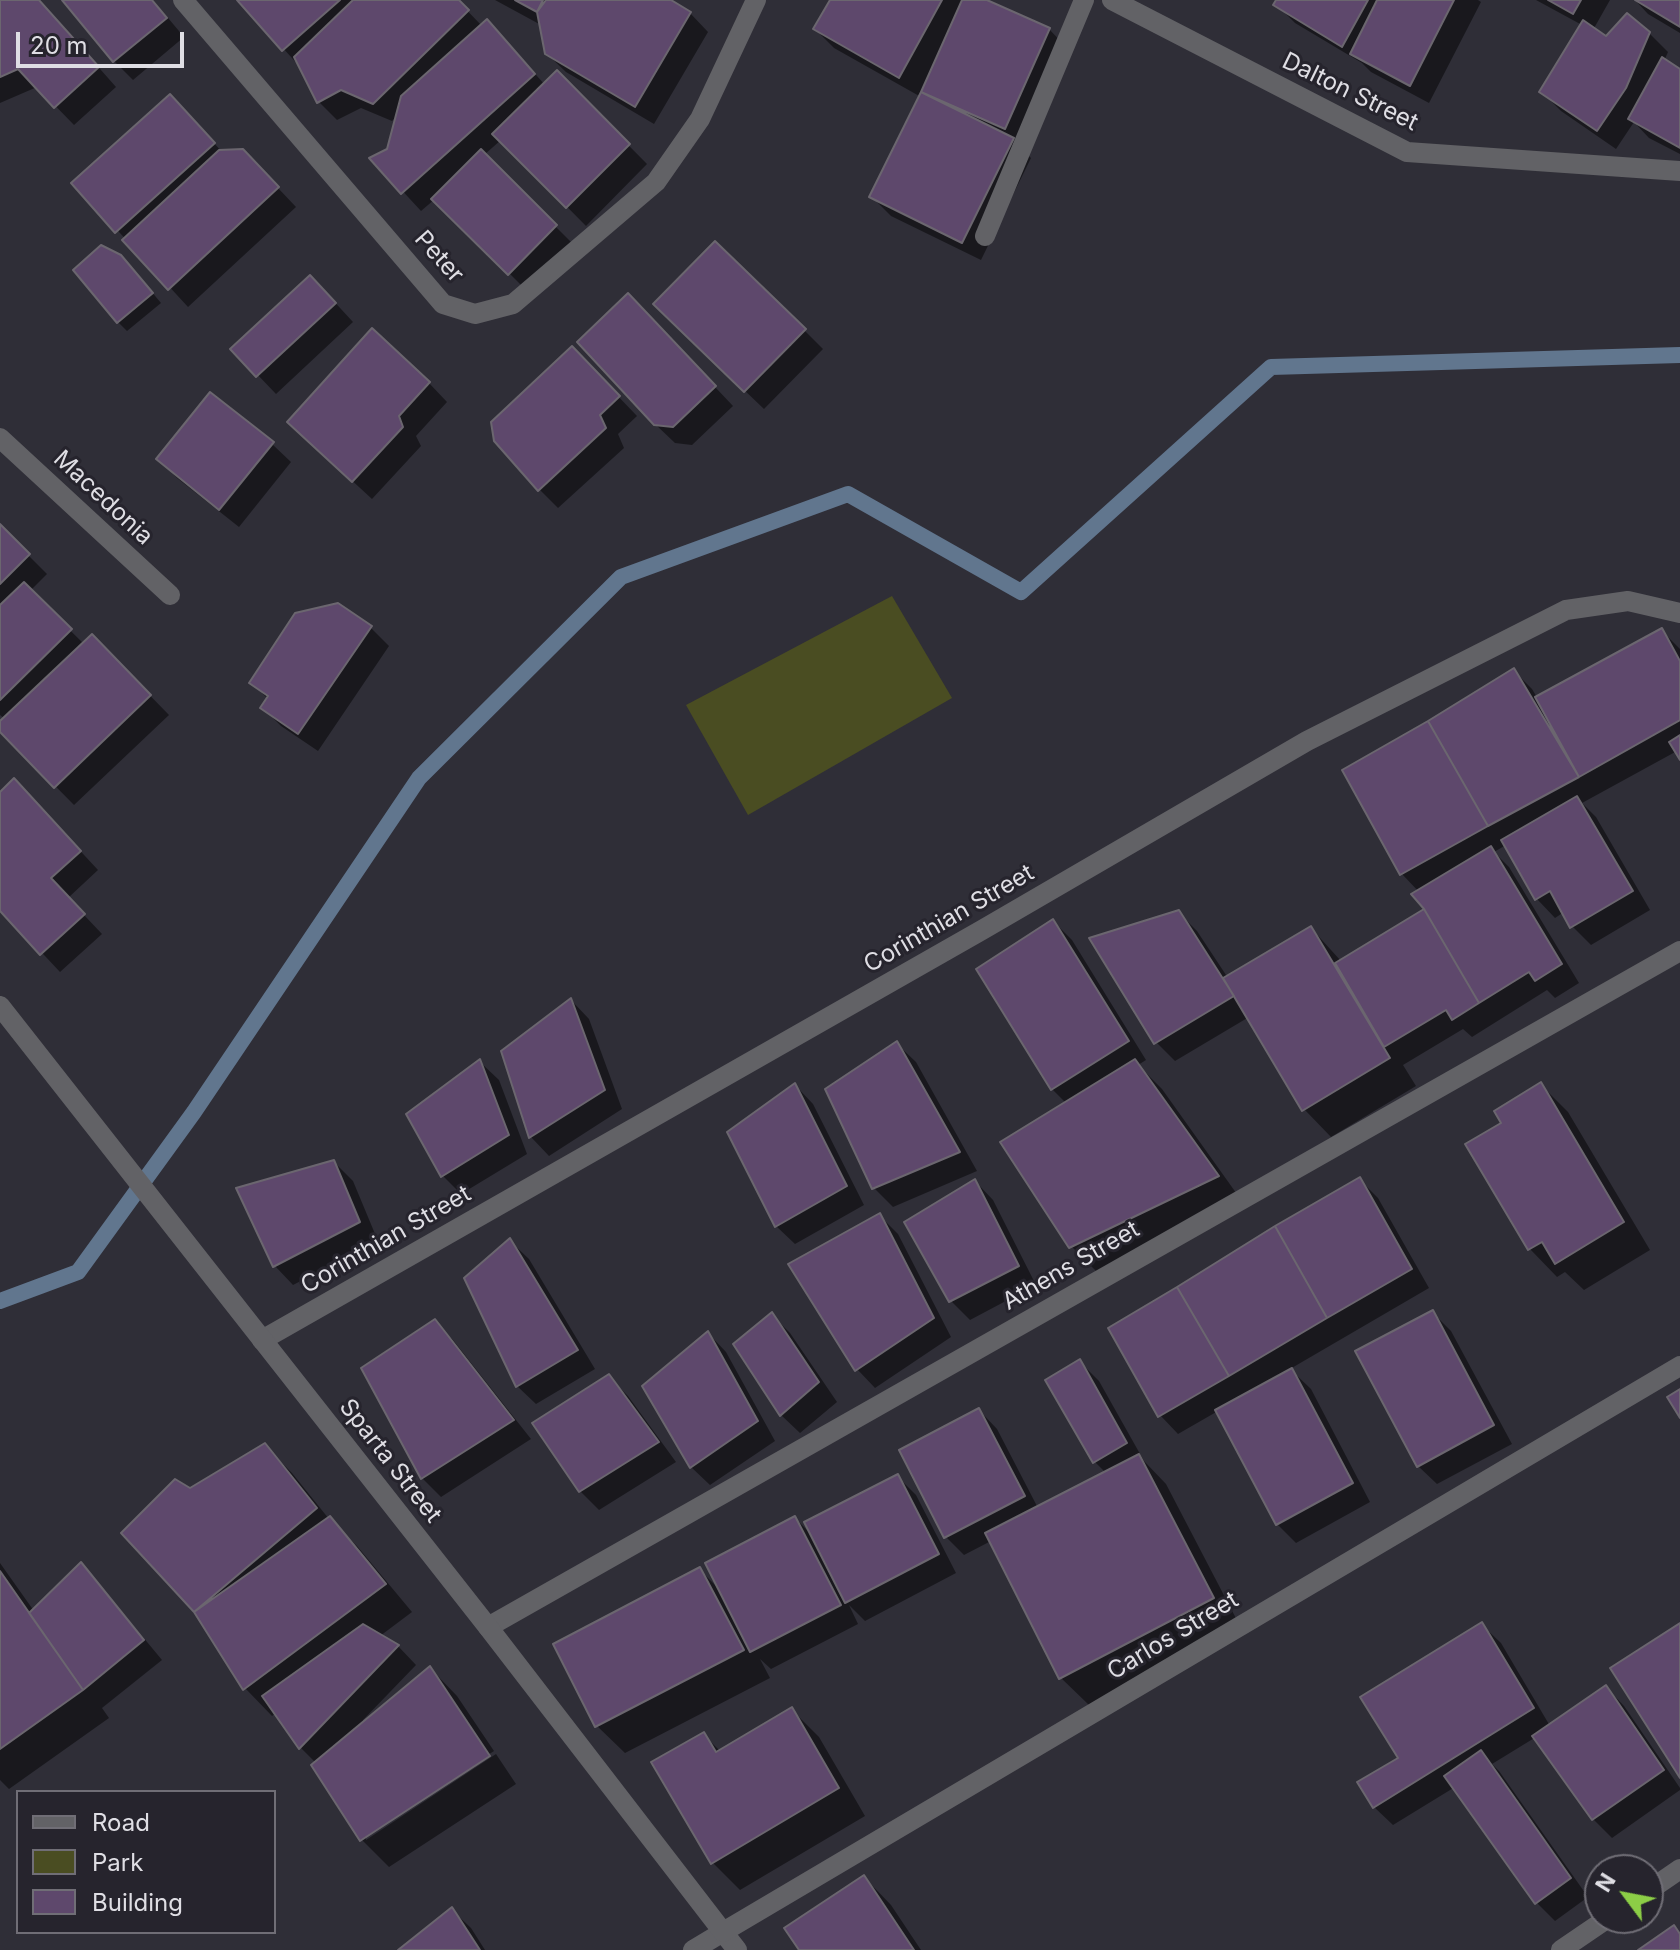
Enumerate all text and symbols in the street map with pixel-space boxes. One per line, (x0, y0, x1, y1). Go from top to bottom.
scale bar (20, 16, 188, 66)
text: 20 m (30, 31, 88, 60)
street label: Dalton Street (1277, 47, 1423, 137)
street label: Peter (408, 225, 470, 289)
street label: Macedonia (47, 445, 159, 551)
street label: Corinthian Street (859, 859, 1039, 979)
street label: Corinthian Street (296, 1180, 476, 1300)
street label: Athens Street (997, 1215, 1145, 1317)
street label: Sparta Street (333, 1393, 447, 1529)
street label: Carlos Street (1102, 1586, 1244, 1686)
legend (16, 1790, 276, 1934)
text: Road (92, 1808, 150, 1837)
text: Park (92, 1848, 143, 1877)
north arrow (1584, 1854, 1664, 1934)
text: N (1590, 1868, 1621, 1896)
text: Building (92, 1888, 183, 1917)

